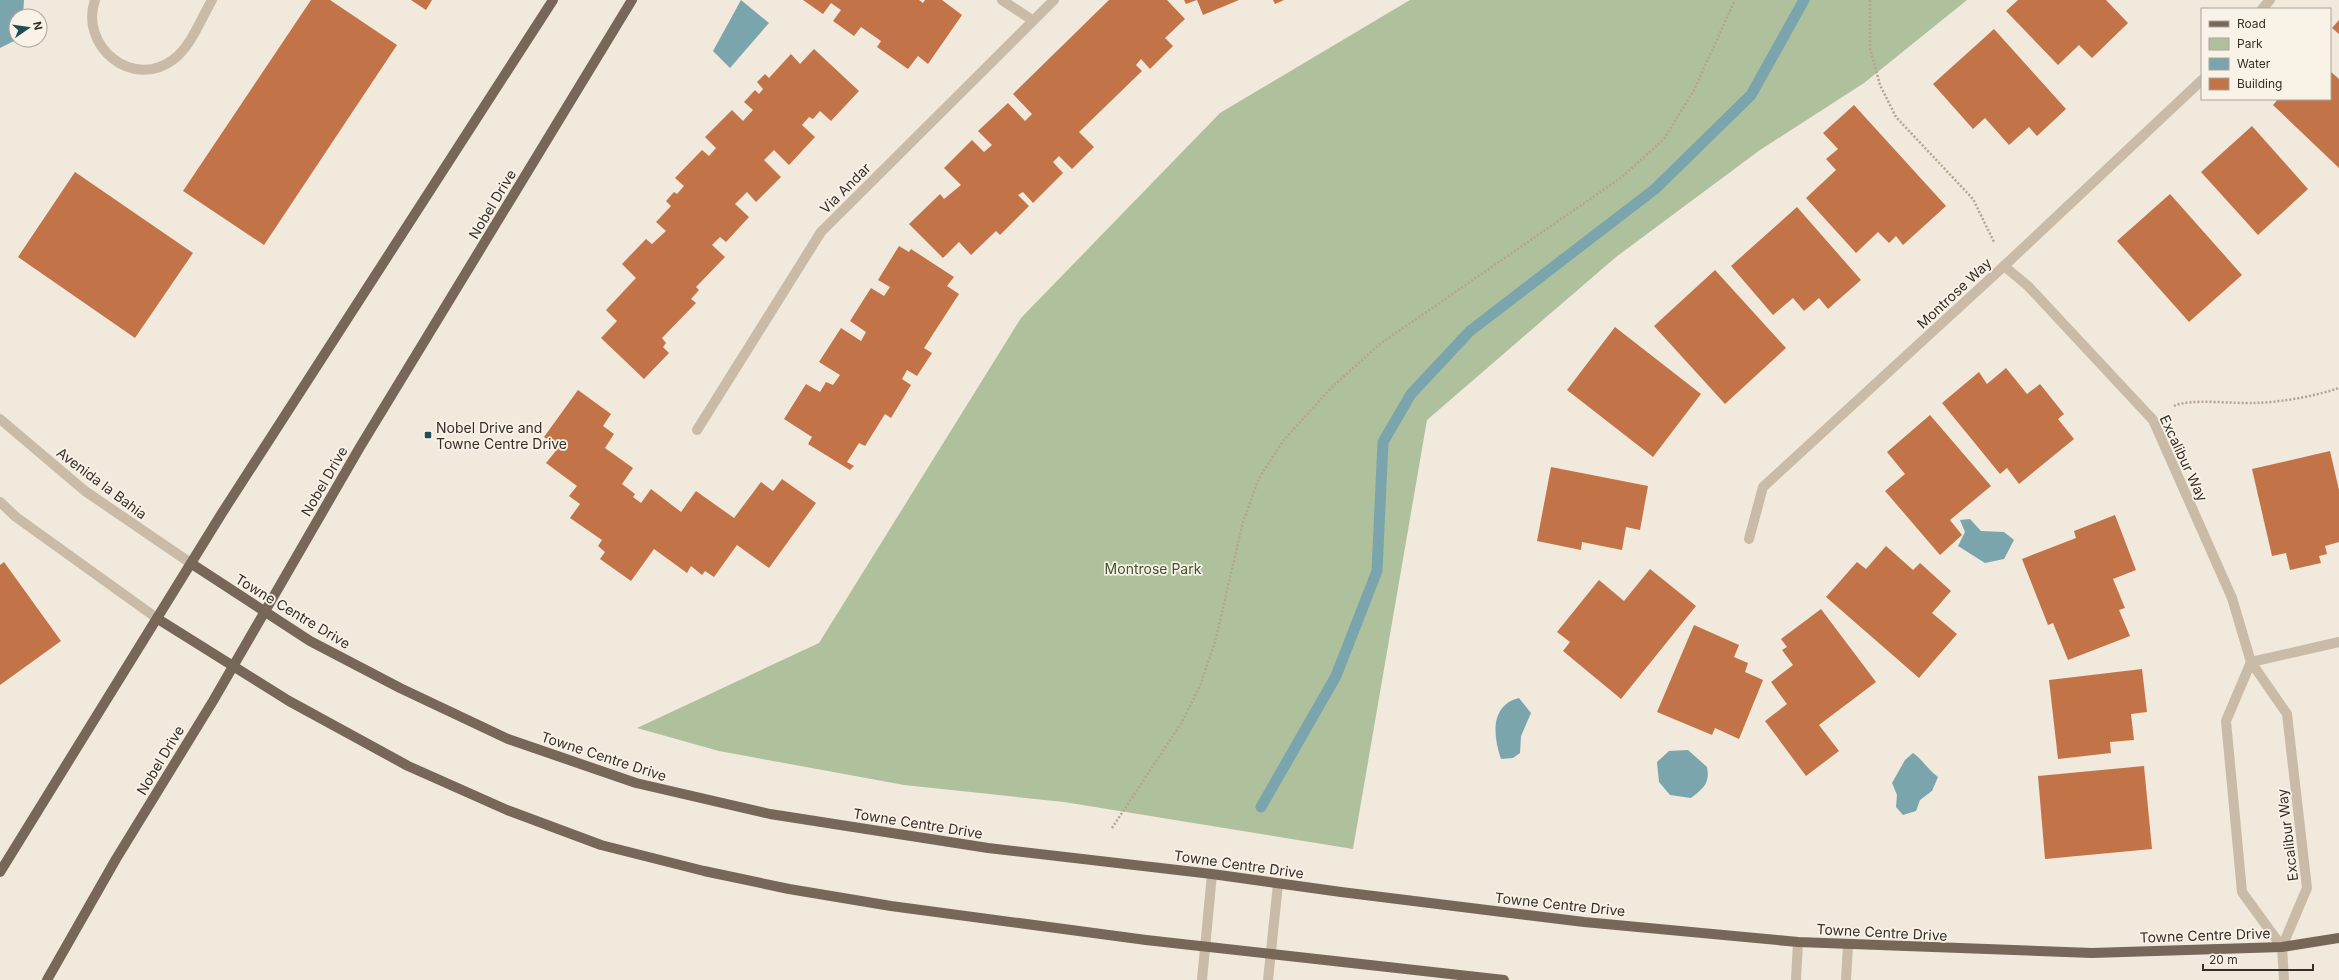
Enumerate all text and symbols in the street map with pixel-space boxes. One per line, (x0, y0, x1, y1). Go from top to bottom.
north arrow (8, 8, 48, 48)
legend (2201, 8, 2331, 100)
text: Road (2237, 16, 2266, 31)
text: N (30, 20, 46, 31)
text: Park (2237, 36, 2263, 51)
text: Water (2237, 56, 2271, 71)
text: Building (2237, 76, 2282, 91)
street label: Via Andar (816, 159, 874, 217)
street label: Nobel Drive (465, 166, 519, 242)
street label: Montrose Way (1913, 254, 1995, 332)
street label: Excalibur Way (2157, 412, 2211, 504)
place label: Nobel Drive and Towne Centre Drive (436, 419, 567, 452)
marker: Nobel Drive and Towne Centre Drive (423, 430, 433, 440)
street label: Nobel Drive (297, 443, 351, 519)
street label: Avenida la Bahia (54, 444, 150, 522)
park label: Montrose Park (1105, 560, 1202, 577)
street label: Towne Centre Drive (232, 570, 354, 652)
street label: Nobel Drive (133, 722, 187, 798)
street label: Towne Centre Drive (539, 728, 669, 784)
street label: Excalibur Way (2273, 788, 2301, 882)
street label: Towne Centre Drive (852, 804, 984, 842)
street label: Towne Centre Drive (1173, 846, 1305, 882)
street label: Towne Centre Drive (1494, 889, 1626, 919)
street label: Towne Centre Drive (1816, 920, 1948, 944)
street label: Towne Centre Drive (2139, 924, 2271, 946)
scale bar (2203, 946, 2313, 972)
text: 20 m (2209, 952, 2238, 967)

